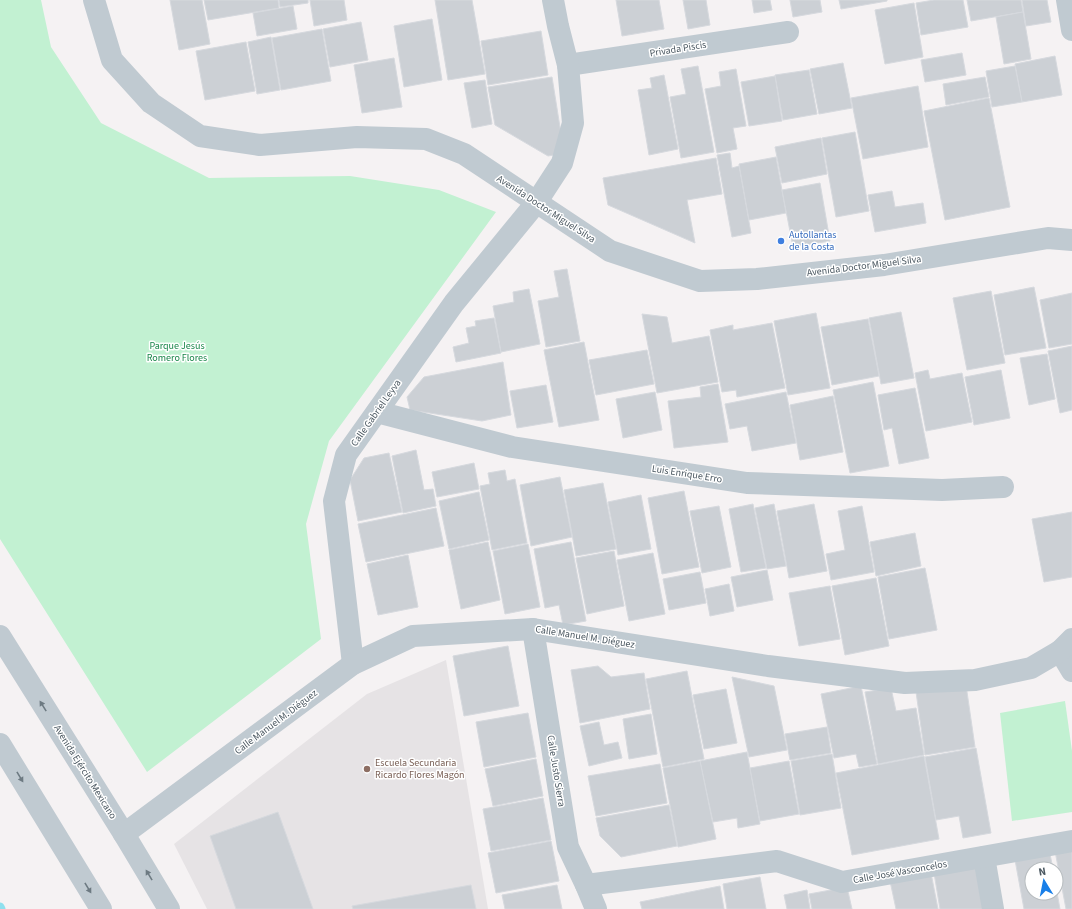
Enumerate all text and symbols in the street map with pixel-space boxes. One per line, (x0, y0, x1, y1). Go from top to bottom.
street label: Privada Piscis (649, 38, 707, 60)
street label: Avenida Doctor Miguel Silva (494, 172, 598, 246)
place label: Autollantas de la Costa (789, 228, 836, 254)
marker: Autollantas de la Costa (776, 236, 786, 246)
street label: Avenida Doctor Miguel Silva (806, 252, 922, 280)
park label: Parque Jesús Romero Flores (147, 339, 207, 365)
street label: Calle Gabriel Leyva (348, 377, 404, 449)
street label: Luis Enrique Erro (651, 462, 723, 486)
street label: Calle Manuel M. Diéguez (534, 622, 636, 652)
street label: Calle Manuel M. Diéguez (232, 686, 320, 758)
one-way arrow (40, 700, 47, 712)
street label: Avenida Ejército Mexicano (50, 722, 120, 822)
street label: Calle Justo Sierra (543, 734, 569, 808)
place label: Escuela Secundaria Ricardo Flores Magón (375, 756, 465, 782)
marker: Escuela Secundaria Ricardo Flores Magón (362, 764, 372, 774)
one-way arrow (17, 771, 24, 783)
street label: Calle José Vasconcelos (852, 857, 948, 887)
north arrow (1024, 861, 1064, 901)
text: N (1037, 864, 1047, 880)
one-way arrow (145, 870, 153, 880)
one-way arrow (84, 883, 92, 893)

